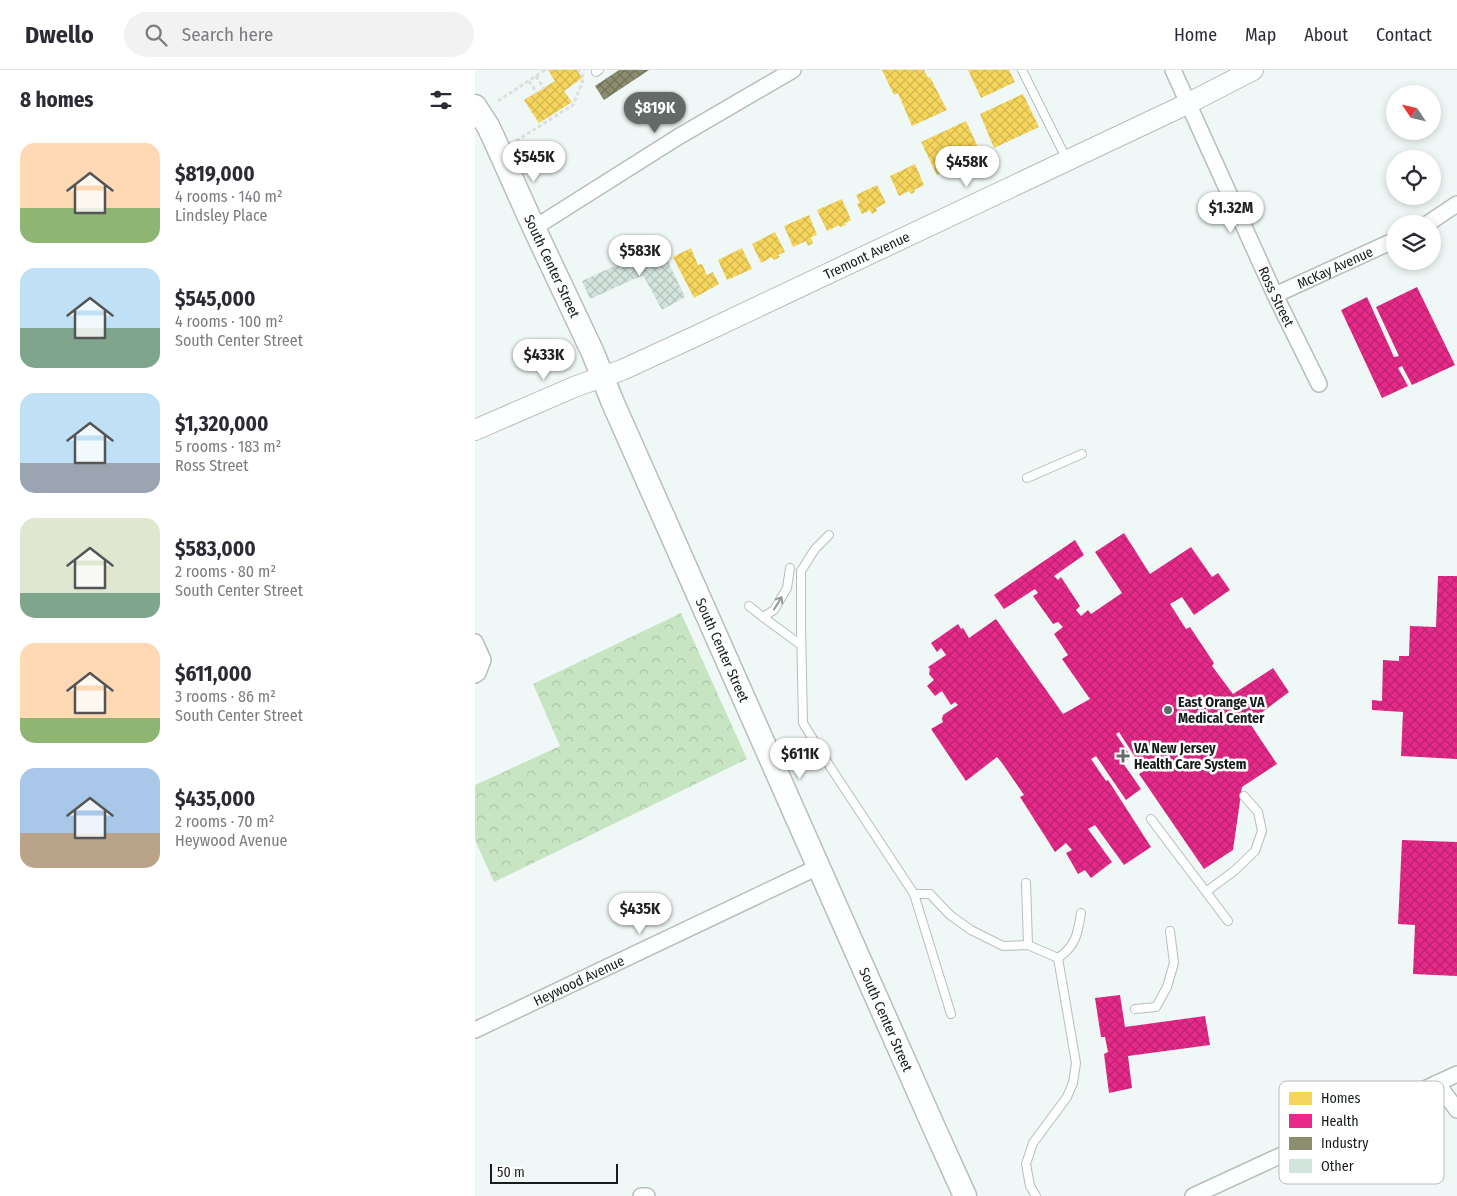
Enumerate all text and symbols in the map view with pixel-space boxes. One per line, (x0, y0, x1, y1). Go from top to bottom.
search box (124, 12, 474, 57)
text: Dwello (25, 21, 94, 49)
icon: search (142, 21, 170, 49)
text: Search here (182, 23, 273, 46)
text: Home (1174, 24, 1217, 46)
text: Map (1245, 24, 1276, 46)
text: About (1304, 24, 1348, 46)
text: Contact (1376, 24, 1432, 46)
north arrow (1386, 85, 1441, 140)
map controls (1386, 85, 1441, 270)
icon: filters (427, 86, 455, 114)
text: 8 homes (20, 87, 94, 113)
pin: $819K (620, 92, 690, 134)
text: $819K (635, 98, 675, 117)
pin: $545K (499, 140, 569, 183)
pin: $458K (932, 146, 1002, 188)
text: $545K (513, 147, 555, 166)
button: locate (1386, 150, 1441, 205)
text: $458K (946, 152, 988, 171)
text: $819,000 (175, 161, 255, 187)
icon: home (60, 163, 120, 223)
text: 4 rooms · 140 m² (175, 187, 283, 206)
pin: $1.32M (1190, 191, 1272, 234)
text: $1.32M (1209, 198, 1253, 217)
text: Lindsley Place (175, 206, 267, 225)
street label: South Center Street (521, 212, 584, 321)
button: layers (1386, 215, 1441, 270)
street label: Tremont Avenue (821, 228, 912, 283)
pin: $583K (605, 234, 675, 277)
text: $583K (619, 241, 661, 260)
street label: McKay Avenue (1294, 243, 1376, 292)
street label: Ross Street (1255, 264, 1298, 330)
text: $545,000 (175, 286, 256, 312)
icon: home (60, 288, 120, 348)
text: 4 rooms · 100 m² (175, 312, 283, 331)
text: South Center Street (175, 331, 303, 350)
pin: $433K (509, 338, 579, 381)
text: $433K (524, 345, 564, 364)
text: $1,320,000 (175, 411, 268, 437)
icon: home (60, 413, 120, 473)
text: 5 rooms · 183 m² (175, 437, 281, 456)
text: Ross Street (175, 456, 249, 475)
text: $583,000 (175, 536, 256, 562)
icon: home (60, 538, 120, 598)
text: 2 rooms · 80 m² (175, 562, 276, 581)
text: South Center Street (175, 581, 303, 600)
street label: South Center Street (692, 595, 753, 705)
one-way arrow (773, 597, 783, 611)
text: $611,000 (175, 661, 252, 687)
icon: home (60, 663, 120, 723)
text: 3 rooms · 86 m² (175, 687, 276, 706)
place label: East Orange VA Medical Center (1178, 694, 1265, 727)
marker: East Orange VA Medical Center (1162, 704, 1174, 716)
text: South Center Street (175, 706, 303, 725)
pin: $611K (765, 738, 835, 780)
place label: VA New Jersey Health Care System (1133, 740, 1247, 773)
text: $611K (781, 744, 819, 763)
marker: VA New Jersey Health Care System (1116, 749, 1130, 763)
text: $435,000 (175, 786, 255, 812)
icon: home (60, 788, 120, 848)
text: 2 rooms · 70 m² (175, 812, 274, 831)
text: Heywood Avenue (175, 831, 287, 850)
pin: $435K (605, 892, 675, 935)
text: $435K (620, 899, 660, 918)
street label: Heywood Avenue (531, 952, 627, 1009)
street label: South Center Street (856, 965, 917, 1074)
legend (1279, 1081, 1444, 1184)
text: Homes (1321, 1090, 1361, 1107)
text: Health (1321, 1113, 1359, 1130)
text: Industry (1321, 1135, 1369, 1152)
text: Other (1321, 1158, 1354, 1175)
scale bar (490, 1161, 617, 1184)
text: 50 m (497, 1164, 525, 1181)

